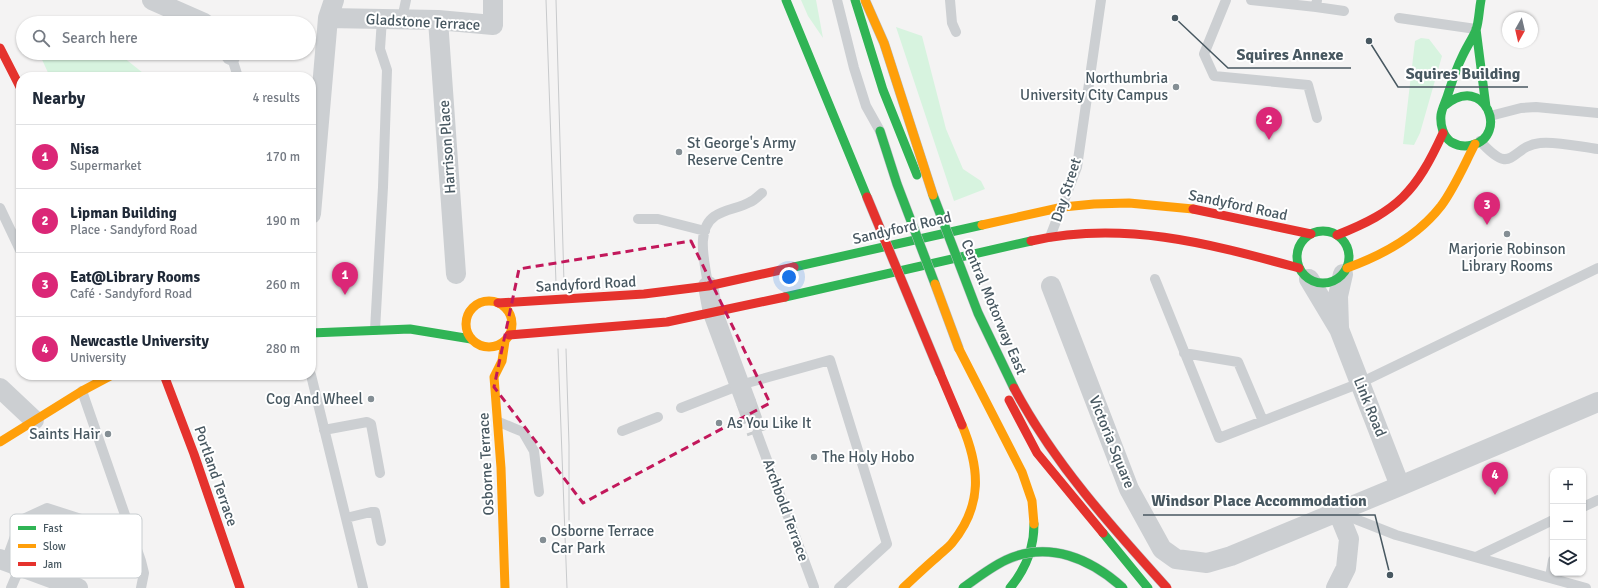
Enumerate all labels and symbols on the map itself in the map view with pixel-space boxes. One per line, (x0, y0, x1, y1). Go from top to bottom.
street label: Gladstone Terrace (365, 10, 481, 34)
north arrow (1502, 12, 1538, 48)
callout: Squires Annexe (1228, 40, 1351, 68)
text: Squires Annexe (1237, 45, 1343, 65)
callout: Squires Building (1398, 59, 1528, 87)
text: Squires Building (1406, 64, 1521, 84)
place label: Northumbria University City Campus (1020, 69, 1168, 104)
marker: Northumbria University City Campus (1171, 82, 1181, 92)
street label: Harrison Place (435, 100, 459, 194)
pin: 2 (1256, 107, 1282, 140)
place label: St George's Army Reserve Centre (687, 134, 796, 169)
marker: St George's Army Reserve Centre (674, 147, 684, 157)
street label: Day Street (1047, 156, 1085, 224)
street label: Sandyford Road (1187, 186, 1289, 224)
pin: 3 (1474, 192, 1500, 225)
street label: Sandyford Road (851, 208, 953, 248)
marker: Marjorie Robinson Library Rooms (1502, 229, 1512, 239)
street label: Central Motorway East (957, 237, 1031, 377)
place label: Marjorie Robinson Library Rooms (1448, 240, 1566, 275)
pin: 1 (332, 262, 358, 295)
your location (779, 267, 799, 287)
street label: Sandyford Road (535, 272, 637, 296)
street label: Link Road (1350, 375, 1390, 439)
place label: Cog And Wheel (266, 390, 363, 408)
street label: Victoria Square (1085, 393, 1139, 491)
marker: Cog And Wheel (366, 394, 376, 404)
street label: Osborne Terrace (474, 412, 498, 516)
place label: As You Like It (727, 414, 811, 432)
marker: As You Like It (714, 418, 724, 428)
street label: Portland Terrace (190, 423, 242, 529)
place label: Saints Hair (29, 425, 100, 443)
marker: Saints Hair (103, 429, 113, 439)
place label: The Holy Hobo (822, 448, 915, 466)
marker: The Holy Hobo (809, 452, 819, 462)
street label: Archbold Terrace (759, 456, 813, 564)
pin: 4 (1482, 462, 1508, 495)
callout: Windsor Place Accommodation (1143, 487, 1375, 515)
text: Windsor Place Accommodation (1151, 491, 1367, 511)
legend (10, 514, 142, 578)
text: Fast (43, 522, 63, 535)
place label: Osborne Terrace Car Park (551, 522, 654, 557)
marker: Osborne Terrace Car Park (538, 535, 548, 545)
text: Slow (43, 540, 66, 553)
text: Jam (43, 558, 62, 571)

